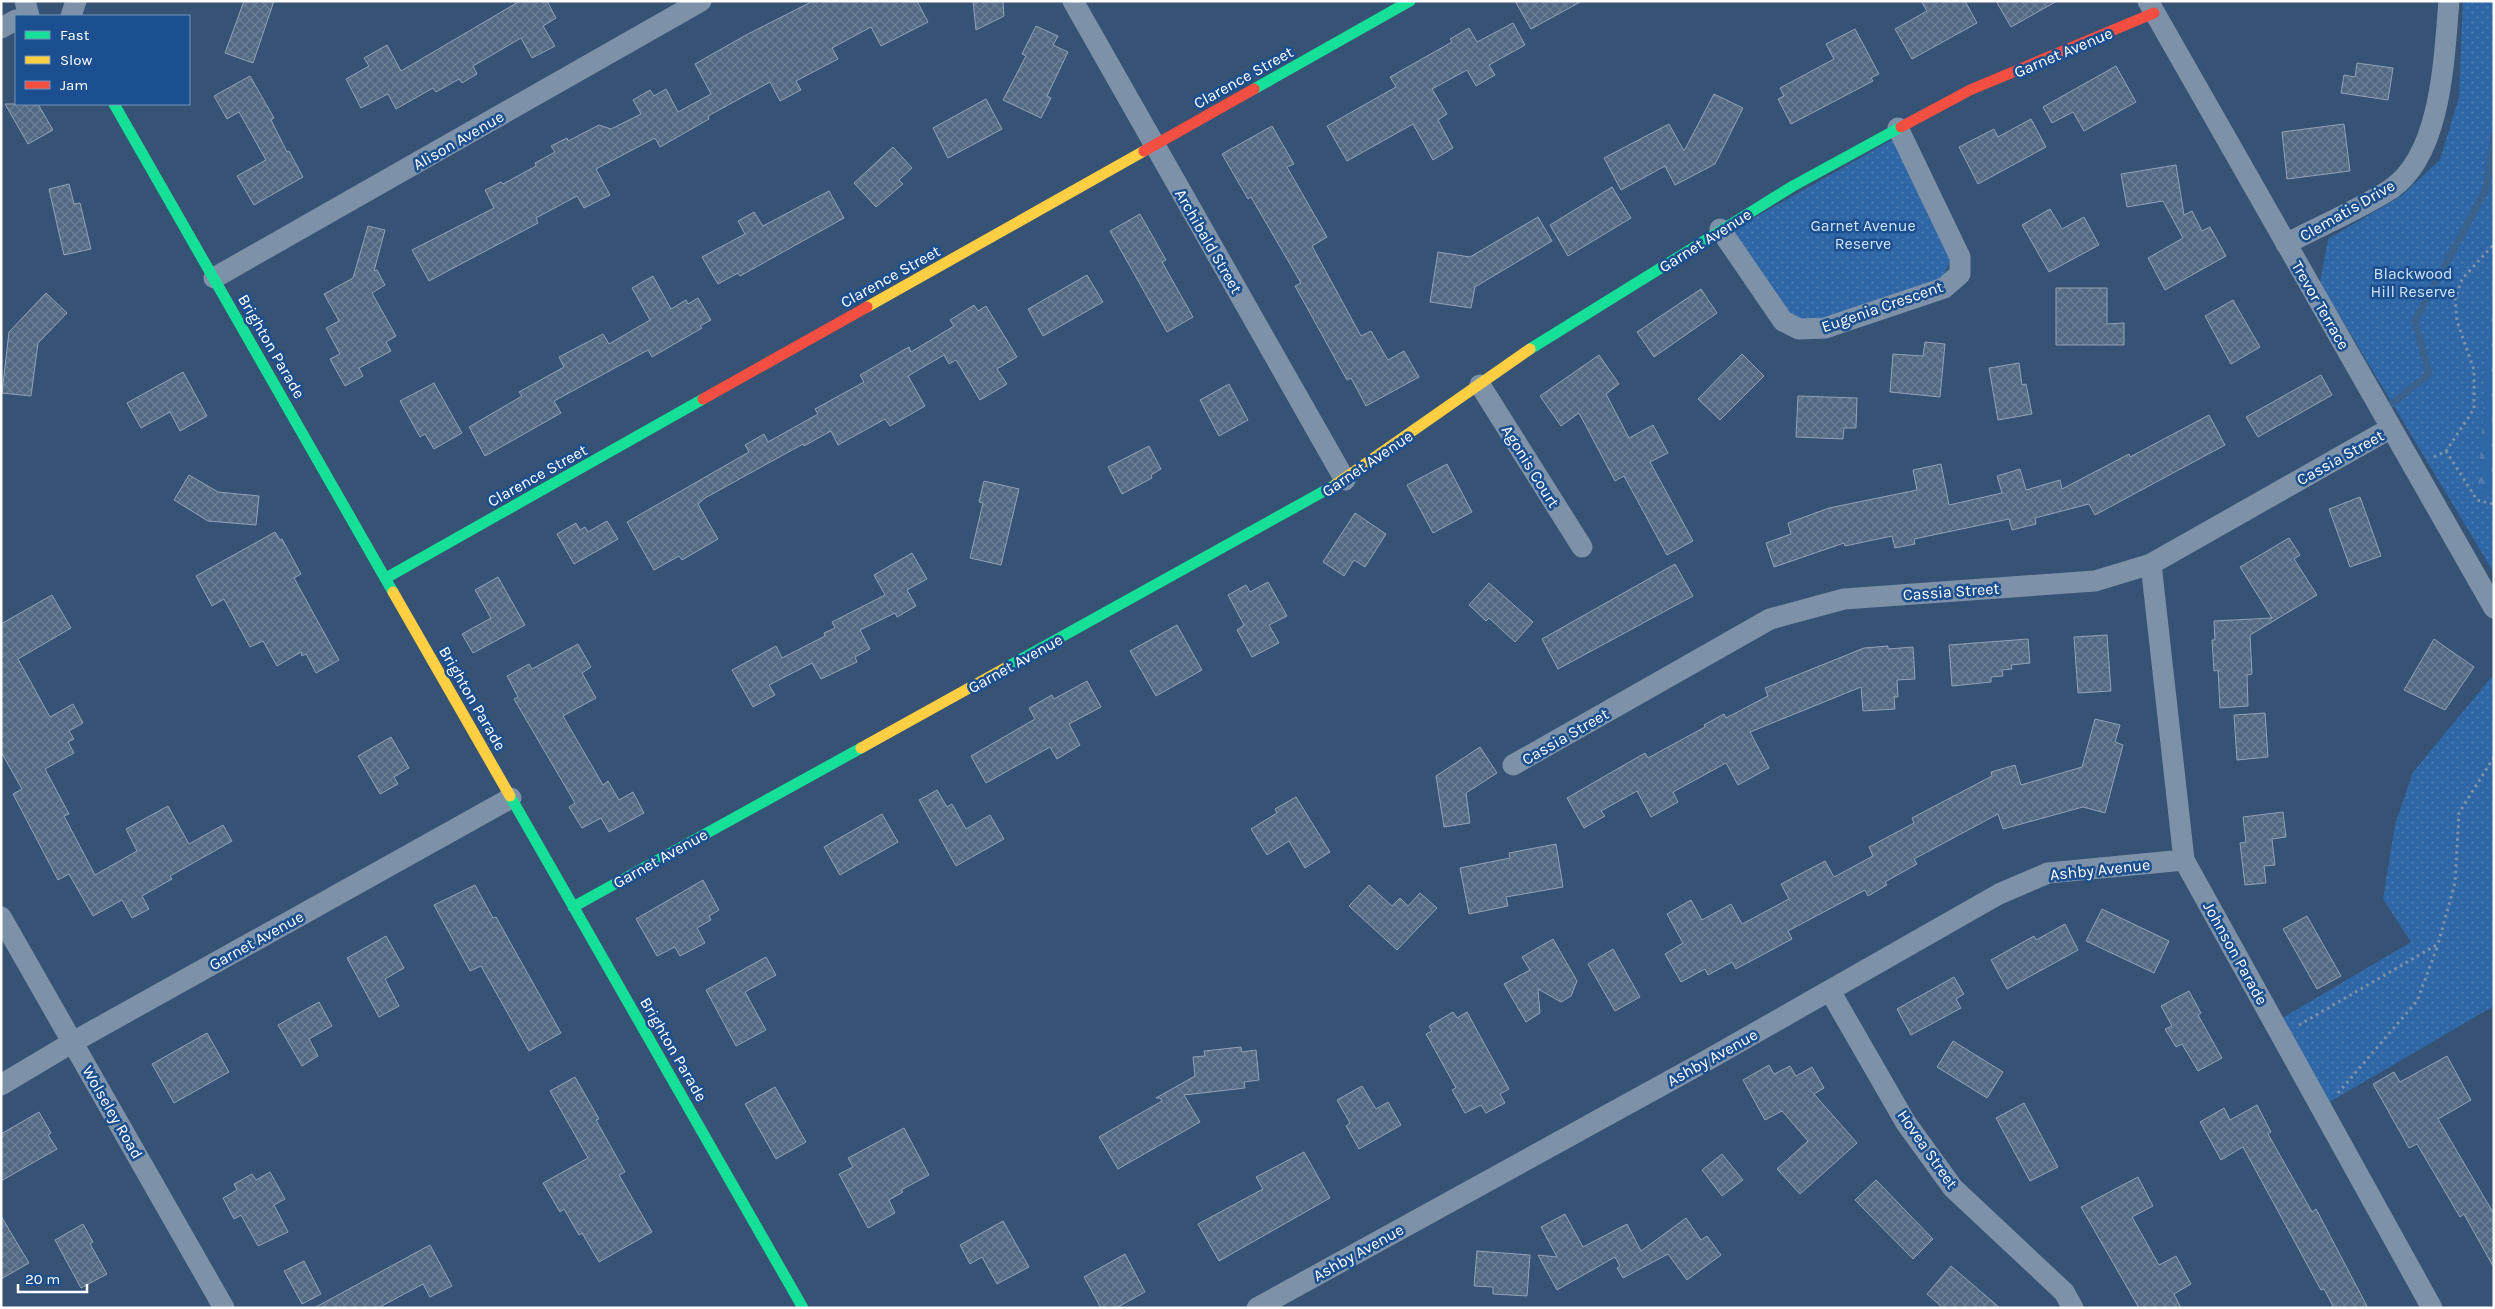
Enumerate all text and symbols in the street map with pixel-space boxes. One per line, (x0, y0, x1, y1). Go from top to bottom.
legend (15, 15, 190, 105)
street label: Garnet Avenue (2011, 23, 2115, 82)
text: Fast (60, 26, 90, 44)
street label: Clarence Street (1190, 42, 1296, 113)
text: Slow (60, 51, 92, 69)
text: Jam (60, 76, 88, 94)
street label: Alison Avenue (409, 107, 507, 174)
street label: Clematis Drive (2296, 176, 2398, 245)
street label: Archibald Street (1171, 186, 1246, 297)
street label: Garnet Avenue (1656, 204, 1755, 276)
park label: Garnet Avenue Reserve (1810, 216, 1916, 253)
street label: Clarence Street (837, 241, 943, 312)
street label: Trevor Terrace (2288, 258, 2354, 353)
park label: Blackwood Hill Reserve (2371, 264, 2455, 301)
street label: Eugenia Crescent (1819, 277, 1945, 336)
street label: Brighton Parade (234, 291, 309, 402)
street label: Agonis Court (1498, 422, 1563, 511)
street label: Garnet Avenue (1318, 426, 1416, 501)
street label: Cassia Street (2293, 426, 2387, 489)
street label: Clarence Street (484, 440, 590, 511)
street label: Cassia Street (1902, 579, 2000, 604)
street label: Garnet Avenue (965, 630, 1066, 697)
street label: Brighton Parade (435, 643, 510, 754)
street label: Cassia Street (1519, 704, 1612, 769)
street label: Garnet Avenue (610, 825, 711, 892)
street label: Ashby Avenue (2049, 855, 2151, 884)
street label: Johnson Parade (2199, 898, 2272, 1008)
street label: Garnet Avenue (206, 907, 307, 974)
street label: Brighton Parade (636, 994, 711, 1105)
street label: Ashby Avenue (1664, 1025, 1761, 1090)
street label: Wolseley Road (78, 1062, 147, 1162)
street label: Hovea Street (1893, 1106, 1962, 1193)
street label: Ashby Avenue (1310, 1220, 1407, 1285)
scale bar (18, 1262, 86, 1294)
text: 20 m (25, 1270, 60, 1288)

